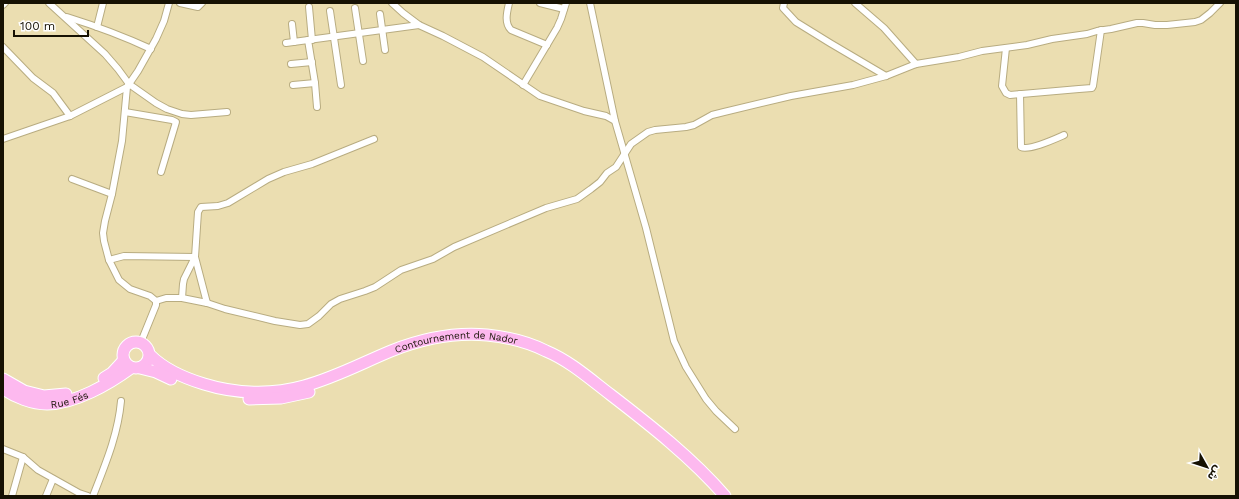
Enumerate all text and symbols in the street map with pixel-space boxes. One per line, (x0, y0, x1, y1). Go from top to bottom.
scale bar (14, 12, 88, 38)
text: 100 m (20, 19, 55, 33)
street label: Contournement de Nador (393, 329, 519, 355)
street label: Rue Fés (50, 389, 90, 409)
north arrow (1187, 447, 1227, 487)
text: ش (1205, 463, 1224, 483)

